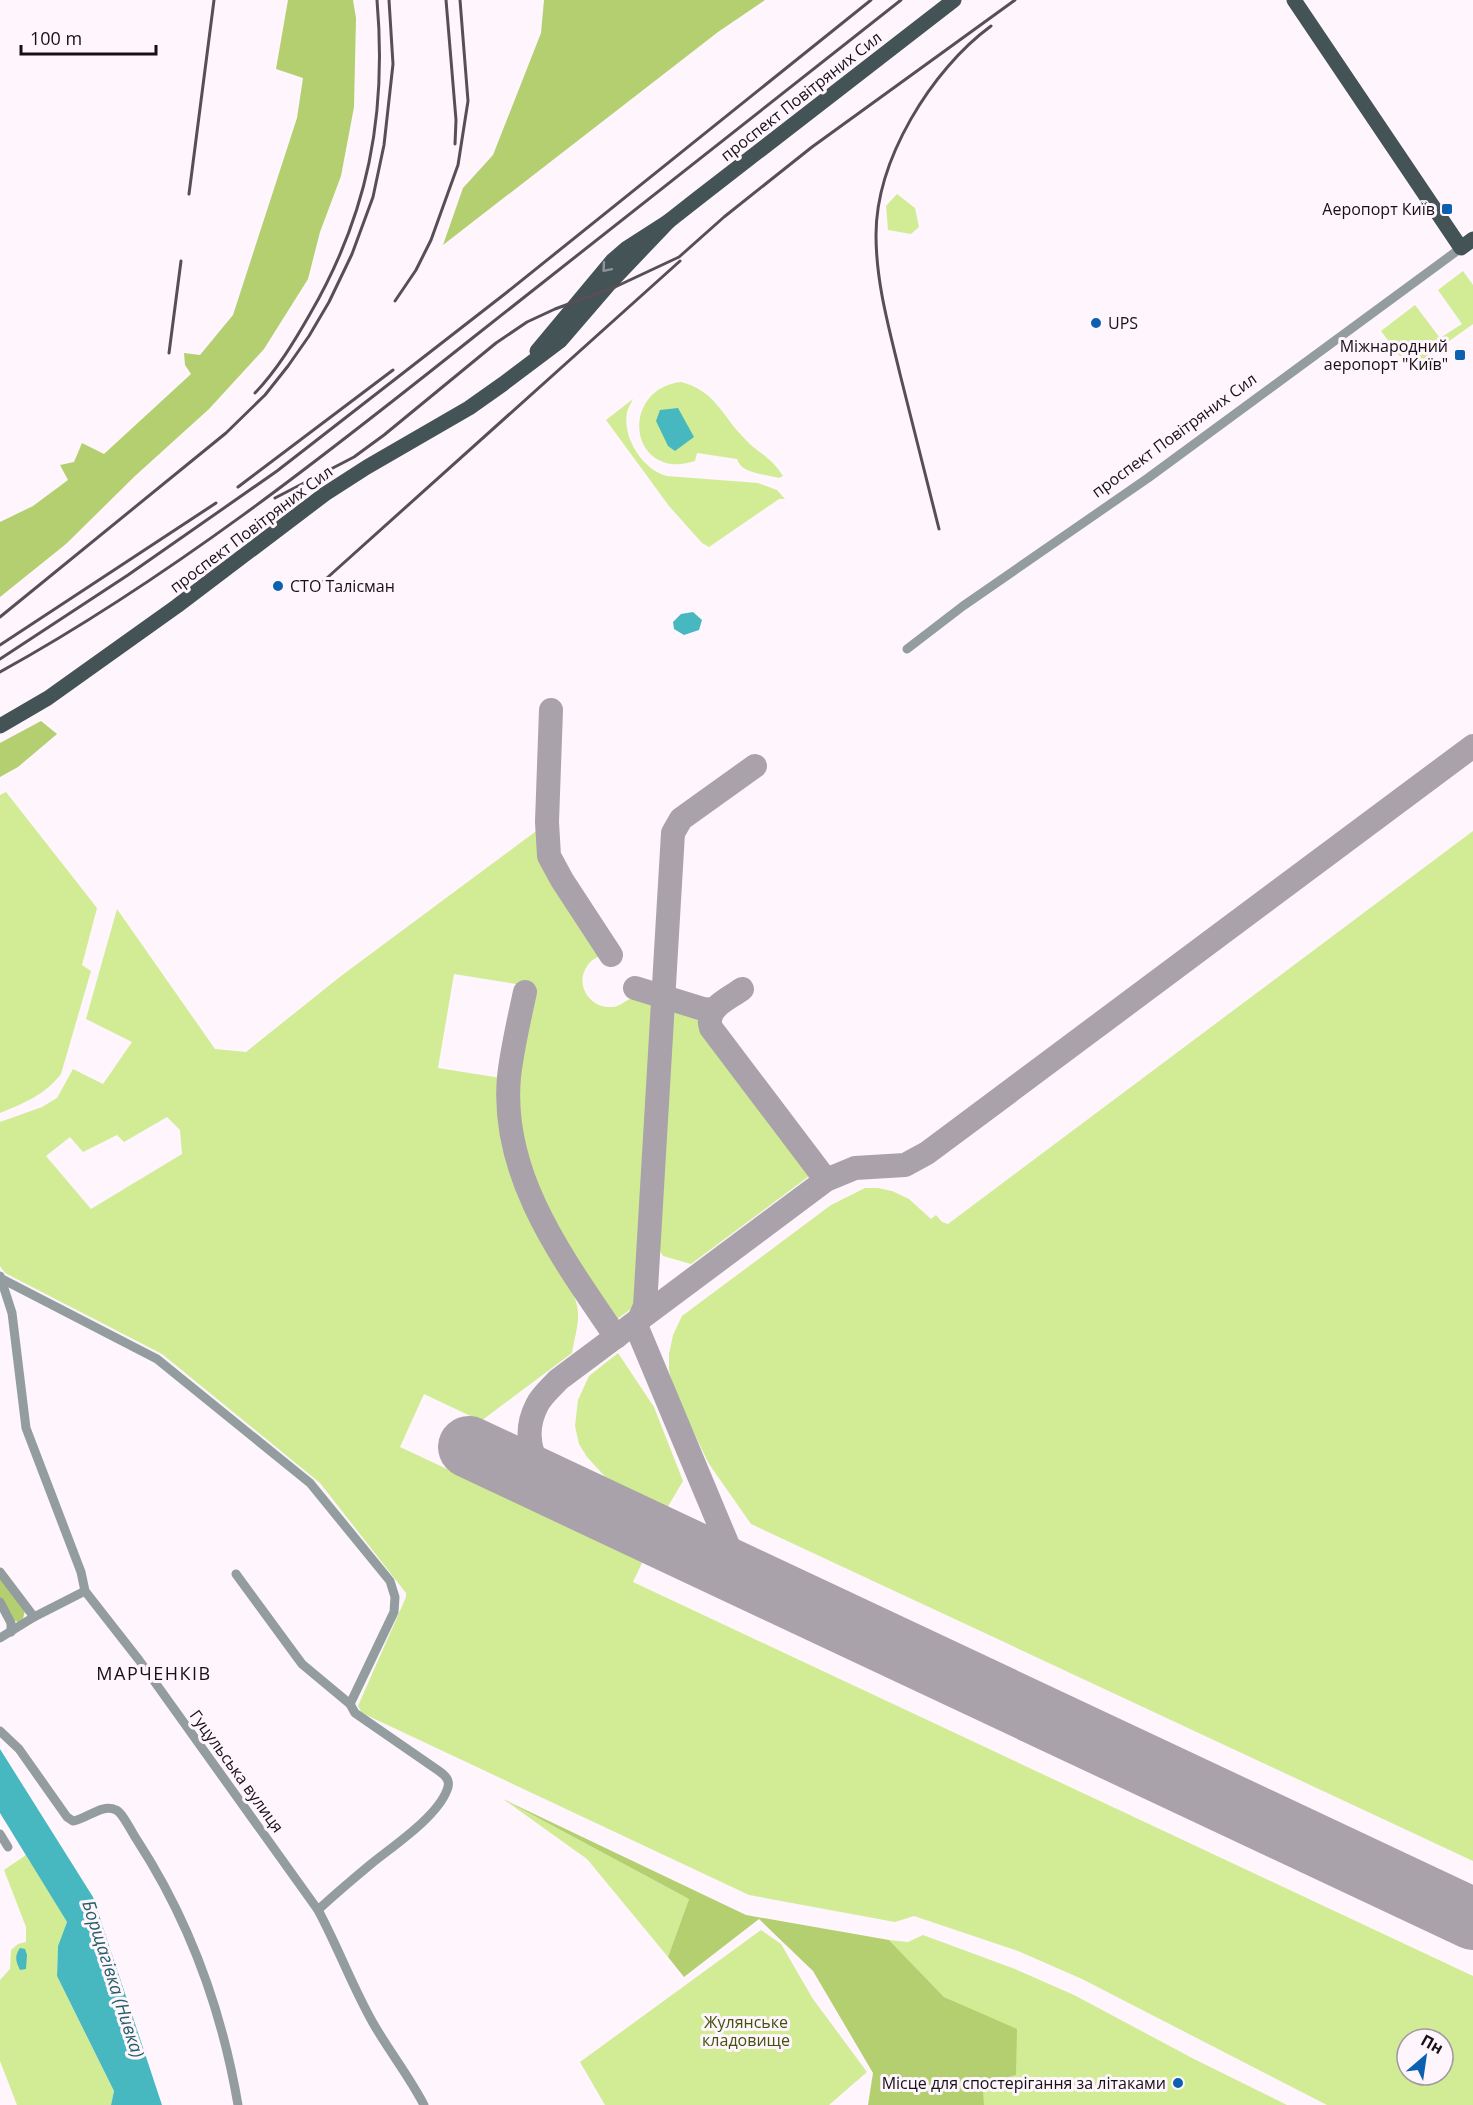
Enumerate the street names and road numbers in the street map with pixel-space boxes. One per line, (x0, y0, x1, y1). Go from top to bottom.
street label: проспект Повітряних Сил (716, 26, 886, 166)
street label: проспект Повітряних Сил (1087, 368, 1261, 502)
street label: проспект Повітряних Сил (165, 460, 337, 598)
street label: Гуцульська вулиця (185, 1705, 289, 1837)

